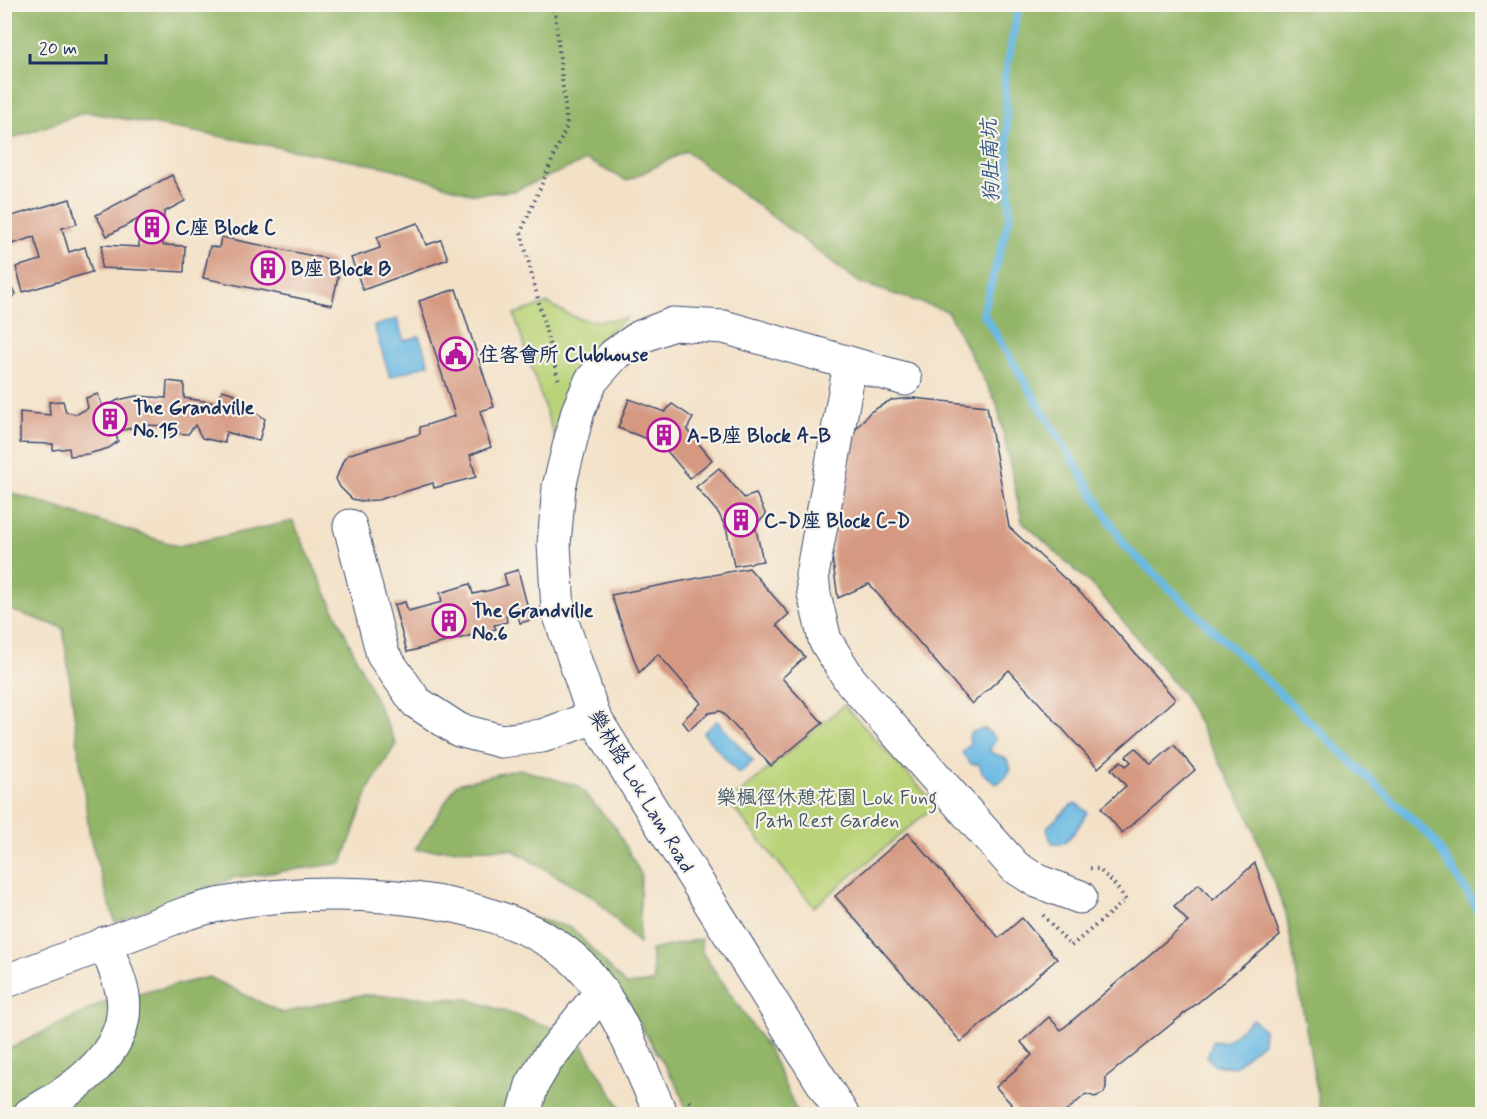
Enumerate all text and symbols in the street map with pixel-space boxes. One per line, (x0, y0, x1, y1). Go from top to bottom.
scale bar (30, 27, 106, 65)
text: 20 m (39, 37, 77, 61)
water label: 狗肚南坑 (975, 117, 1006, 203)
building icon: C座 Block C (134, 209, 170, 245)
place label: C座 Block C (175, 215, 276, 242)
building icon: B座 Block B (250, 250, 286, 286)
place label: B座 Block B (291, 256, 392, 283)
public building icon: 住客會所 Clubhouse (438, 336, 474, 372)
place label: 住客會所 Clubhouse (479, 342, 648, 369)
place label: The Grandville No.15 (133, 395, 254, 445)
building icon: The Grandville No.15 (92, 401, 128, 437)
building icon: A-B座 Block A-B (646, 417, 682, 453)
place label: A-B座 Block A-B (687, 423, 831, 450)
building icon: C-D座 Block C-D (723, 502, 759, 538)
place label: C-D座 Block C-D (764, 508, 910, 535)
place label: The Grandville No.6 (472, 598, 593, 648)
building icon: The Grandville No.6 (431, 603, 467, 639)
street label: 樂林路 Lok Lam Road (581, 705, 700, 878)
park label: 樂楓徑休憩花園 Lok Fung Path Rest Garden (717, 785, 937, 835)

